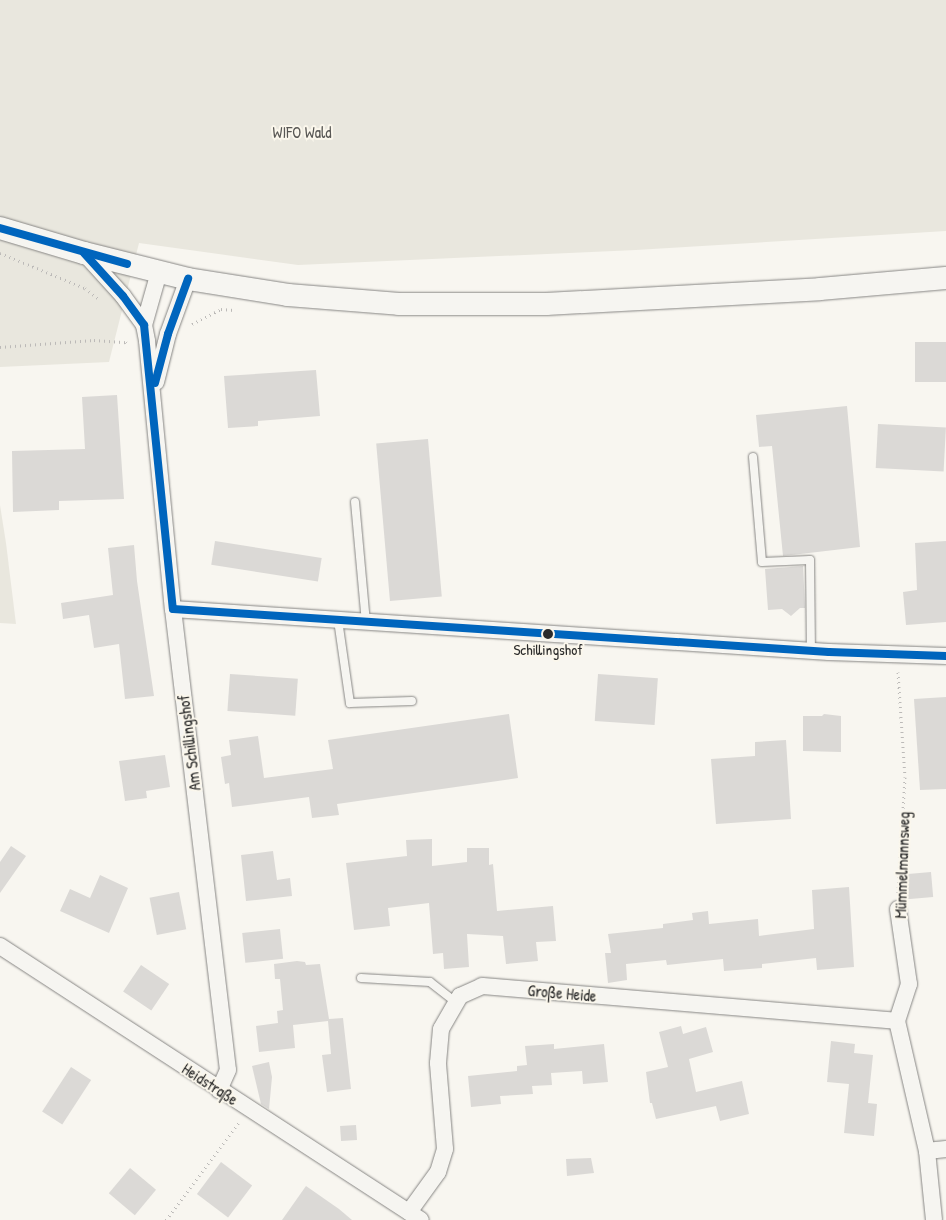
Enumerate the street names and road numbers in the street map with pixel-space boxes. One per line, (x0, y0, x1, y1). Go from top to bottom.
street label: Am Schillingshof (174, 694, 204, 792)
street label: Mümmelmannsweg (891, 811, 913, 919)
street label: Große Heide (527, 980, 597, 1006)
street label: Heidstraße (179, 1059, 241, 1109)

